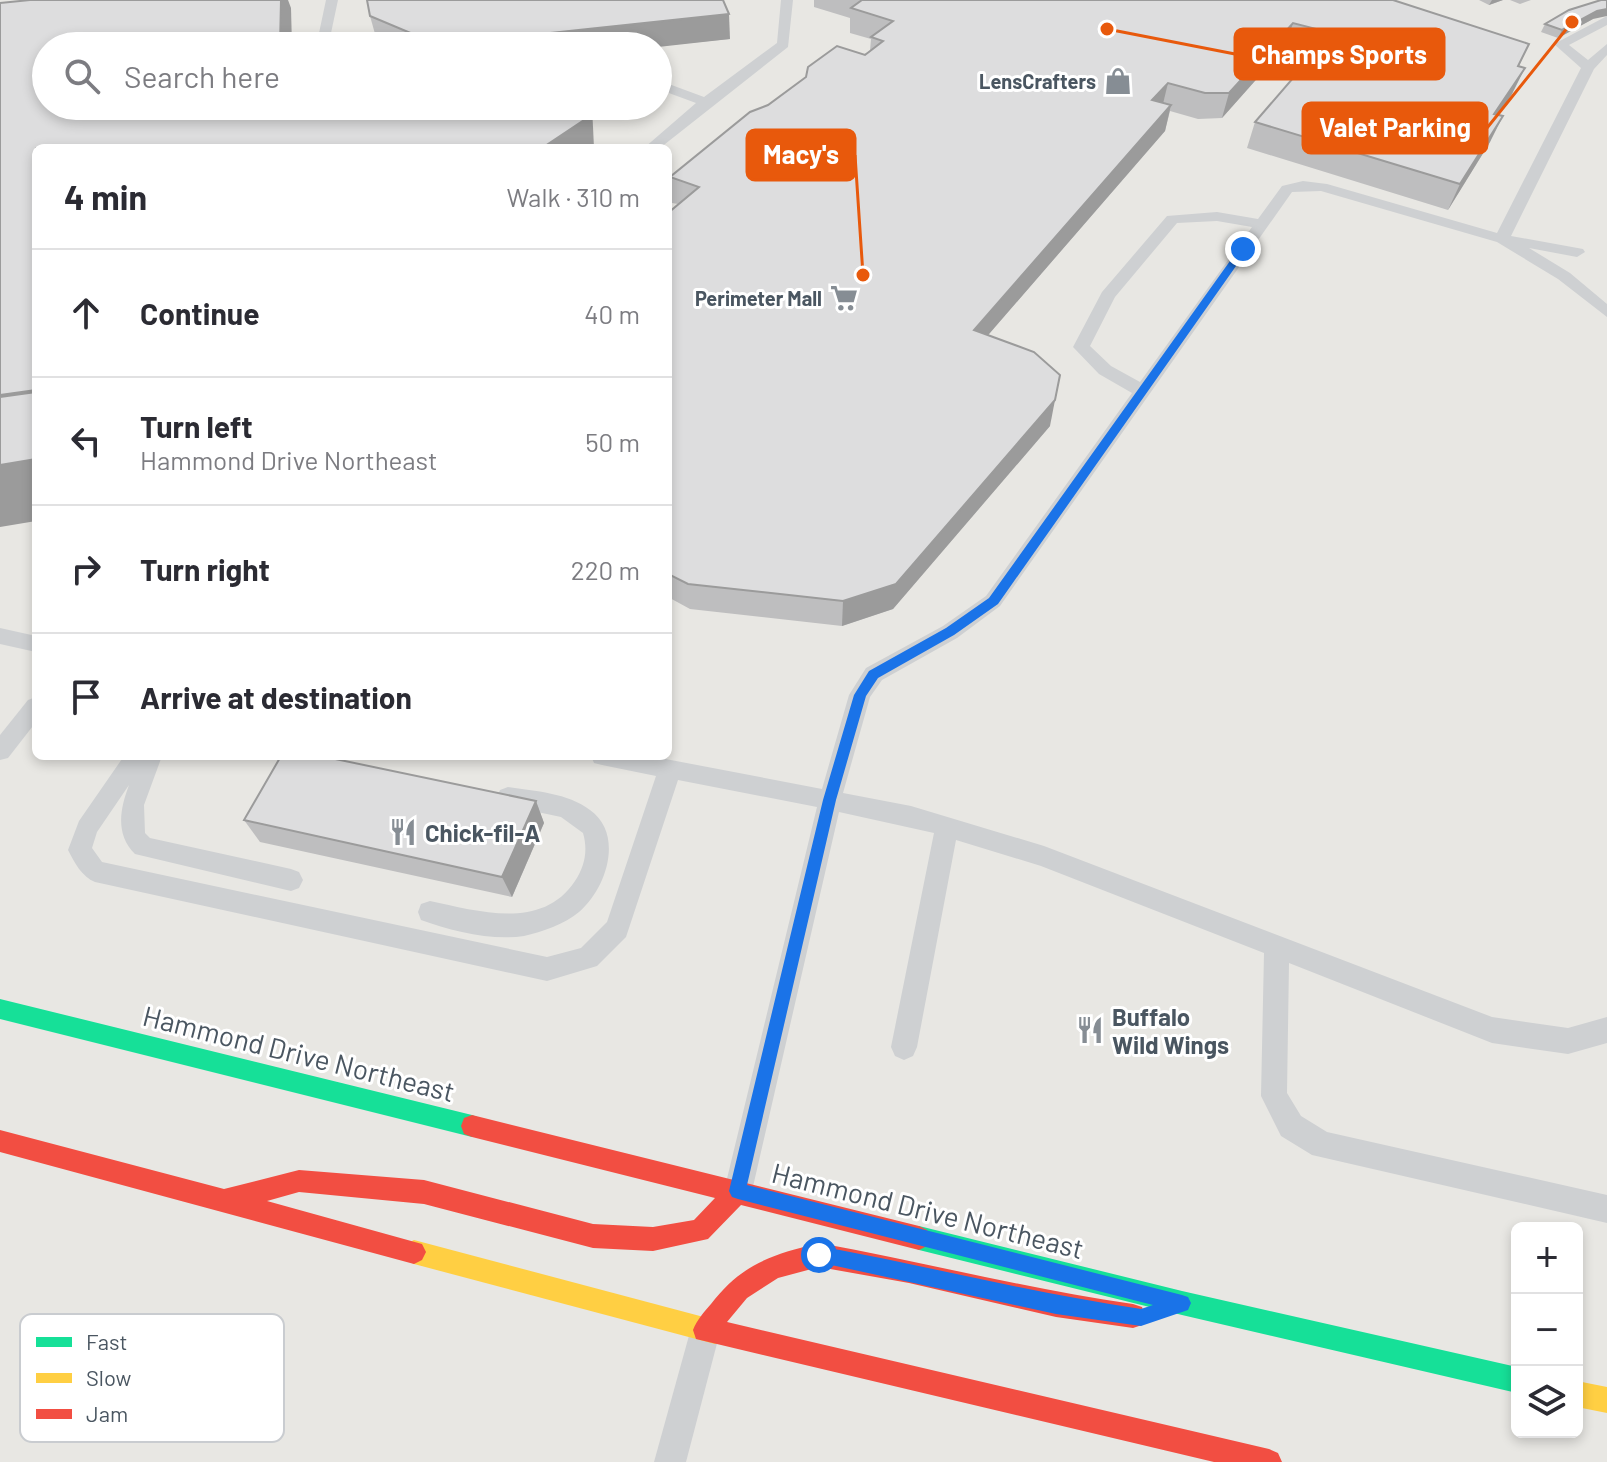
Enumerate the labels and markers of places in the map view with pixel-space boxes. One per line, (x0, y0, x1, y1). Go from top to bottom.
callout: Champs Sports (1235, 29, 1444, 79)
shop icon: LensCrafters (1103, 66, 1133, 96)
place label: LensCrafters (979, 69, 1096, 93)
callout: Valet Parking (1303, 103, 1487, 153)
callout: Macy's (747, 130, 855, 180)
supermarket icon: Perimeter Mall (829, 283, 859, 313)
place label: Perimeter Mall (695, 286, 822, 310)
restaurant icon: Chick-fil-A (388, 817, 418, 847)
place label: Chick-fil-A (425, 818, 540, 847)
place label: Buffalo Wild Wings (1112, 1002, 1229, 1059)
restaurant icon: Buffalo Wild Wings (1075, 1015, 1105, 1045)

